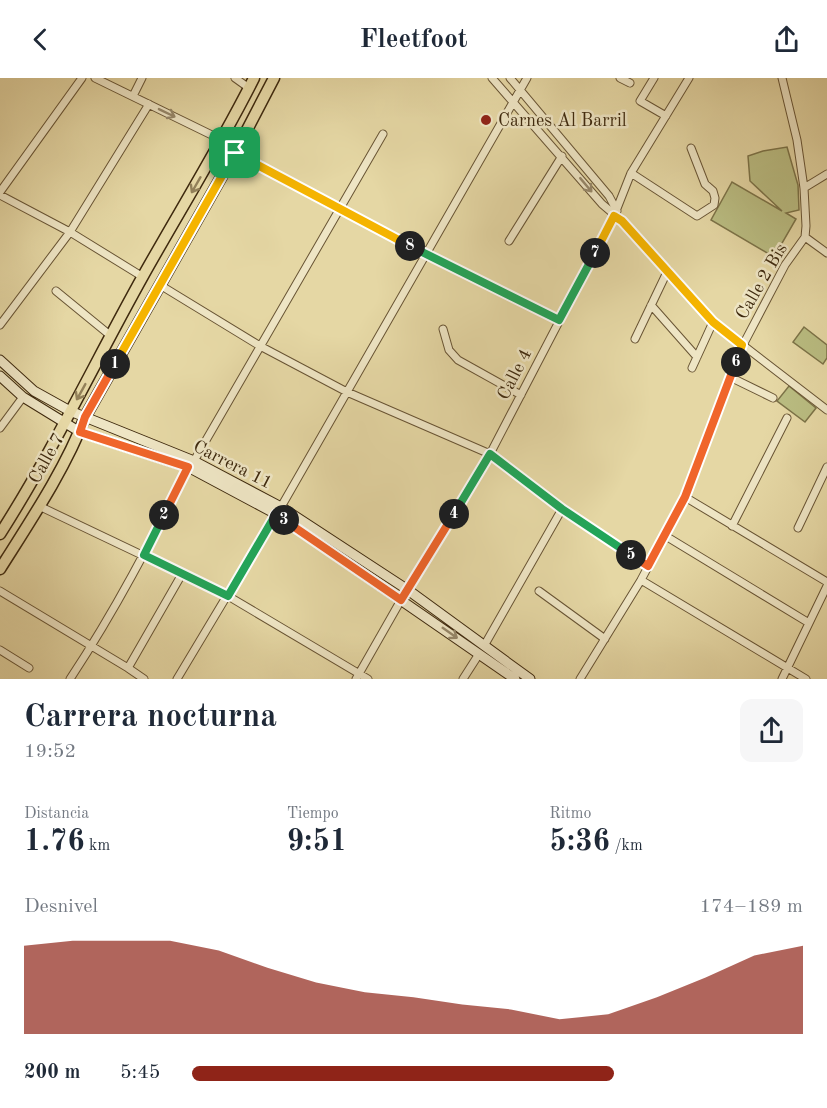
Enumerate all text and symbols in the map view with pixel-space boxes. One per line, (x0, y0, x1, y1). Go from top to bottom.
icon: back (24, 23, 57, 56)
icon: share (770, 23, 803, 56)
text: Fleetfoot (359, 26, 468, 53)
one-way arrow (157, 107, 175, 119)
place label: Carnes Al Barril (498, 112, 627, 130)
marker: Carnes Al Barril (479, 113, 493, 127)
pin (209, 127, 260, 178)
icon: arrive (218, 136, 251, 169)
one-way arrow (190, 176, 202, 193)
one-way arrow (579, 177, 593, 192)
pin: 8 (395, 231, 425, 261)
text: 8 (405, 238, 415, 254)
pin: 7 (580, 238, 610, 268)
street label: Calle 2 Bis (733, 240, 791, 323)
text: 7 (590, 245, 600, 261)
street label: Calle 4 (495, 346, 535, 403)
pin: 6 (721, 347, 751, 377)
pin: 1 (100, 349, 130, 379)
text: 6 (731, 354, 741, 370)
text: 1 (110, 356, 120, 372)
one-way arrow (75, 383, 87, 400)
street label: Calle 7 (26, 430, 68, 487)
street label: Carrera 11 (190, 437, 275, 492)
pin: 4 (439, 499, 469, 529)
pin: 2 (149, 500, 179, 530)
pin: 3 (269, 505, 299, 535)
text: 4 (449, 506, 459, 522)
text: 2 (159, 507, 169, 523)
text: 3 (279, 512, 289, 528)
pin: 5 (616, 540, 646, 570)
text: 5 (626, 547, 636, 563)
one-way arrow (441, 627, 457, 639)
button: share (740, 699, 803, 762)
text: Carrera nocturna (24, 701, 277, 734)
text: 19:52 (24, 742, 76, 762)
text: Distancia (24, 806, 89, 822)
text: Tiempo (287, 806, 339, 822)
text: Ritmo (549, 806, 591, 822)
text: 1.76 (24, 827, 85, 857)
text: 9:51 (287, 827, 347, 857)
text: 5:36 (549, 827, 610, 857)
text: km (85, 838, 110, 854)
text: /km (610, 838, 643, 854)
text: Desnivel (24, 897, 98, 917)
text: 174–189 m (700, 897, 803, 917)
text: 200 m (24, 1063, 80, 1083)
text: 5:45 (120, 1063, 160, 1083)

